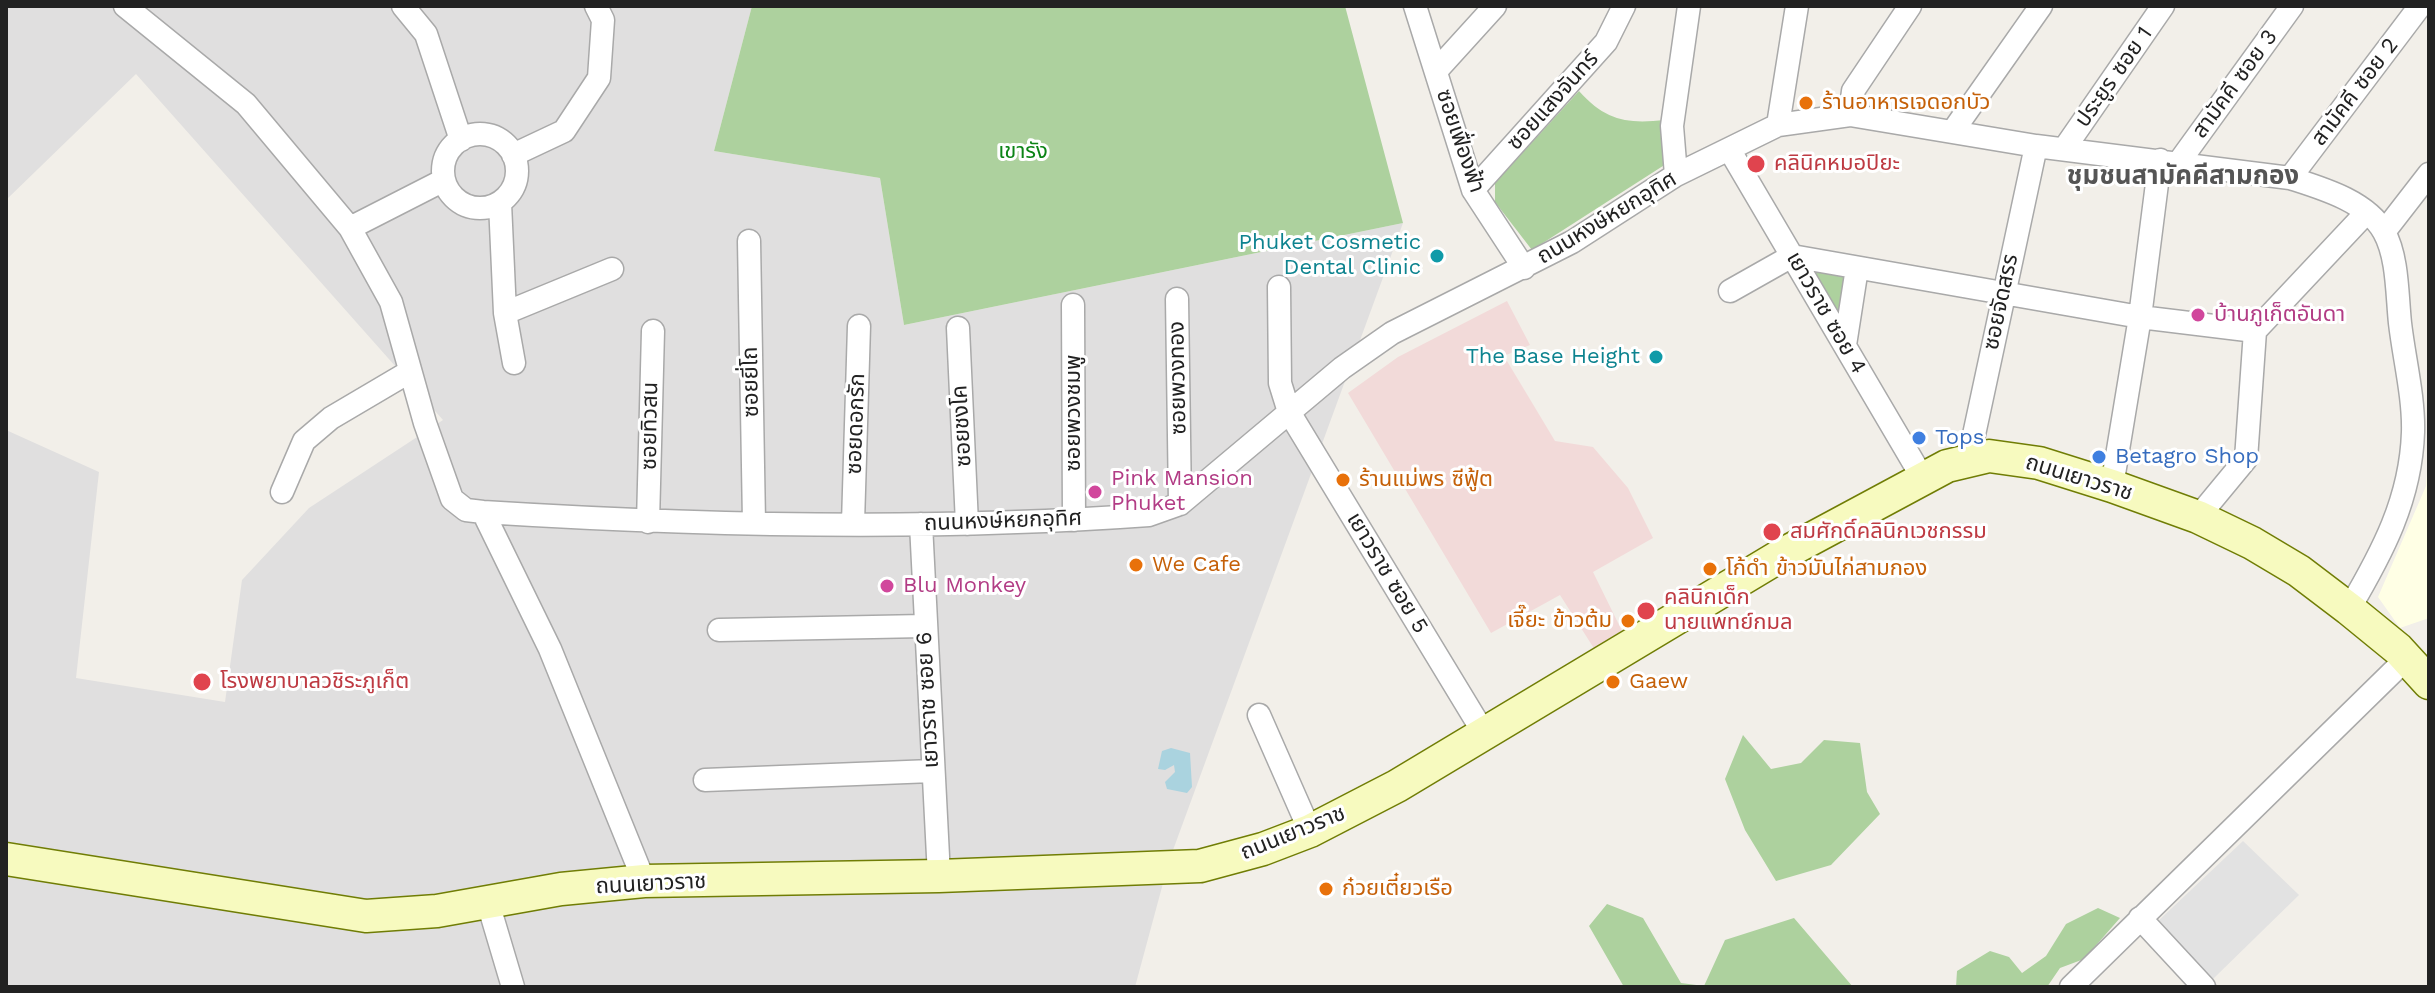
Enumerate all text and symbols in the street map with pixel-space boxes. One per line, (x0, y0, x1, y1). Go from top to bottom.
street label: ประยูร ซอย 1 (2070, 22, 2158, 132)
street label: สามัคคี ซอย 3 (2187, 25, 2283, 143)
street label: สามัคคี ซอย 2 (2306, 33, 2404, 151)
street label: ซอยแสงจันทร์ (1502, 46, 1604, 156)
street label: ซอยเฟื่องฟ้า (1430, 86, 1490, 196)
place label: ร้านอาหารเจดอกบัว (1822, 90, 1990, 116)
marker: ร้านอาหารเจดอกบัว (1797, 94, 1815, 112)
park label: เขารัง (998, 139, 1048, 165)
place label: คลินิคหมอปิยะ (1774, 151, 1900, 177)
marker: คลินิคหมอปิยะ (1745, 153, 1767, 175)
district label: ชุมชนสามัคคีสามกอง (2067, 160, 2299, 192)
street label: ถนนหงษ์หยกอุทิศ (1532, 166, 1682, 270)
place label: Phuket Cosmetic Dental Clinic (1239, 230, 1421, 282)
marker: Phuket Cosmetic Dental Clinic (1428, 247, 1446, 265)
street label: เยาวราช ซอย 4 (1780, 247, 1872, 379)
street label: ซอยจัดสรร (1978, 252, 2024, 352)
place label: บ้านภูเก็ตอันดา (2214, 302, 2345, 328)
marker: บ้านภูเก็ตอันดา (2189, 306, 2207, 324)
street label: ซอยพวงทอง (1164, 321, 1192, 435)
place label: The Base Height (1466, 344, 1640, 370)
street label: ซอยยี่โถ (737, 346, 765, 418)
marker: The Base Height (1647, 348, 1665, 366)
street label: ซอยพวงชมพู (1061, 355, 1087, 471)
street label: ซอยดอกรัก (841, 373, 871, 475)
street label: ซอยทิวสน (636, 382, 664, 470)
street label: ซอยชงโค (947, 384, 977, 468)
place label: Tops (1935, 425, 1984, 451)
marker: Tops (1910, 429, 1928, 447)
place label: Betagro Shop (2115, 444, 2259, 470)
marker: Betagro Shop (2090, 448, 2108, 466)
street label: ถนนเยาวราช (2022, 449, 2136, 507)
place label: Pink Mansion Phuket (1111, 466, 1253, 518)
place label: ร้านแม่พร ซีฟู้ต (1359, 467, 1493, 493)
marker: ร้านแม่พร ซีฟู้ต (1334, 471, 1352, 489)
marker: Pink Mansion Phuket (1086, 483, 1104, 501)
street label: ถนนหงษ์หยกอุทิศ (924, 505, 1082, 537)
street label: เยาวราช ซอย 5 (1341, 508, 1433, 638)
place label: สมศักดิ์คลินิกเวชกรรม (1790, 519, 1987, 545)
marker: สมศักดิ์คลินิกเวชกรรม (1761, 521, 1783, 543)
place label: We Cafe (1152, 552, 1241, 578)
marker: We Cafe (1127, 556, 1145, 574)
place label: โก้ดำ ข้าวมันไก่สามกอง (1726, 556, 1927, 582)
marker: โก้ดำ ข้าวมันไก่สามกอง (1701, 560, 1719, 578)
place label: Blu Monkey (903, 573, 1026, 599)
marker: Blu Monkey (878, 577, 896, 595)
place label: คลินิกเด็ก นายแพทย์กมล (1664, 585, 1793, 636)
marker: คลินิกเด็ก นายแพทย์กมล (1635, 600, 1657, 622)
place label: เจี๊ยะ ข้าวต้ม (1507, 608, 1612, 634)
marker: เจี๊ยะ ข้าวต้ม (1619, 612, 1637, 630)
street label: เยาวราช ซอย 6 (911, 631, 945, 769)
place label: โรงพยาบาลวชิระภูเก็ต (220, 669, 409, 695)
place label: Gaew (1629, 669, 1688, 695)
marker: โรงพยาบาลวชิระภูเก็ต (191, 671, 213, 693)
marker: Gaew (1604, 673, 1622, 691)
street label: ถนนเยาวราช (1237, 800, 1349, 866)
street label: ถนนเยาวราช (595, 868, 707, 900)
place label: ก๋วยเตี๋ยวเรือ (1342, 876, 1453, 902)
marker: ก๋วยเตี๋ยวเรือ (1317, 880, 1335, 898)

